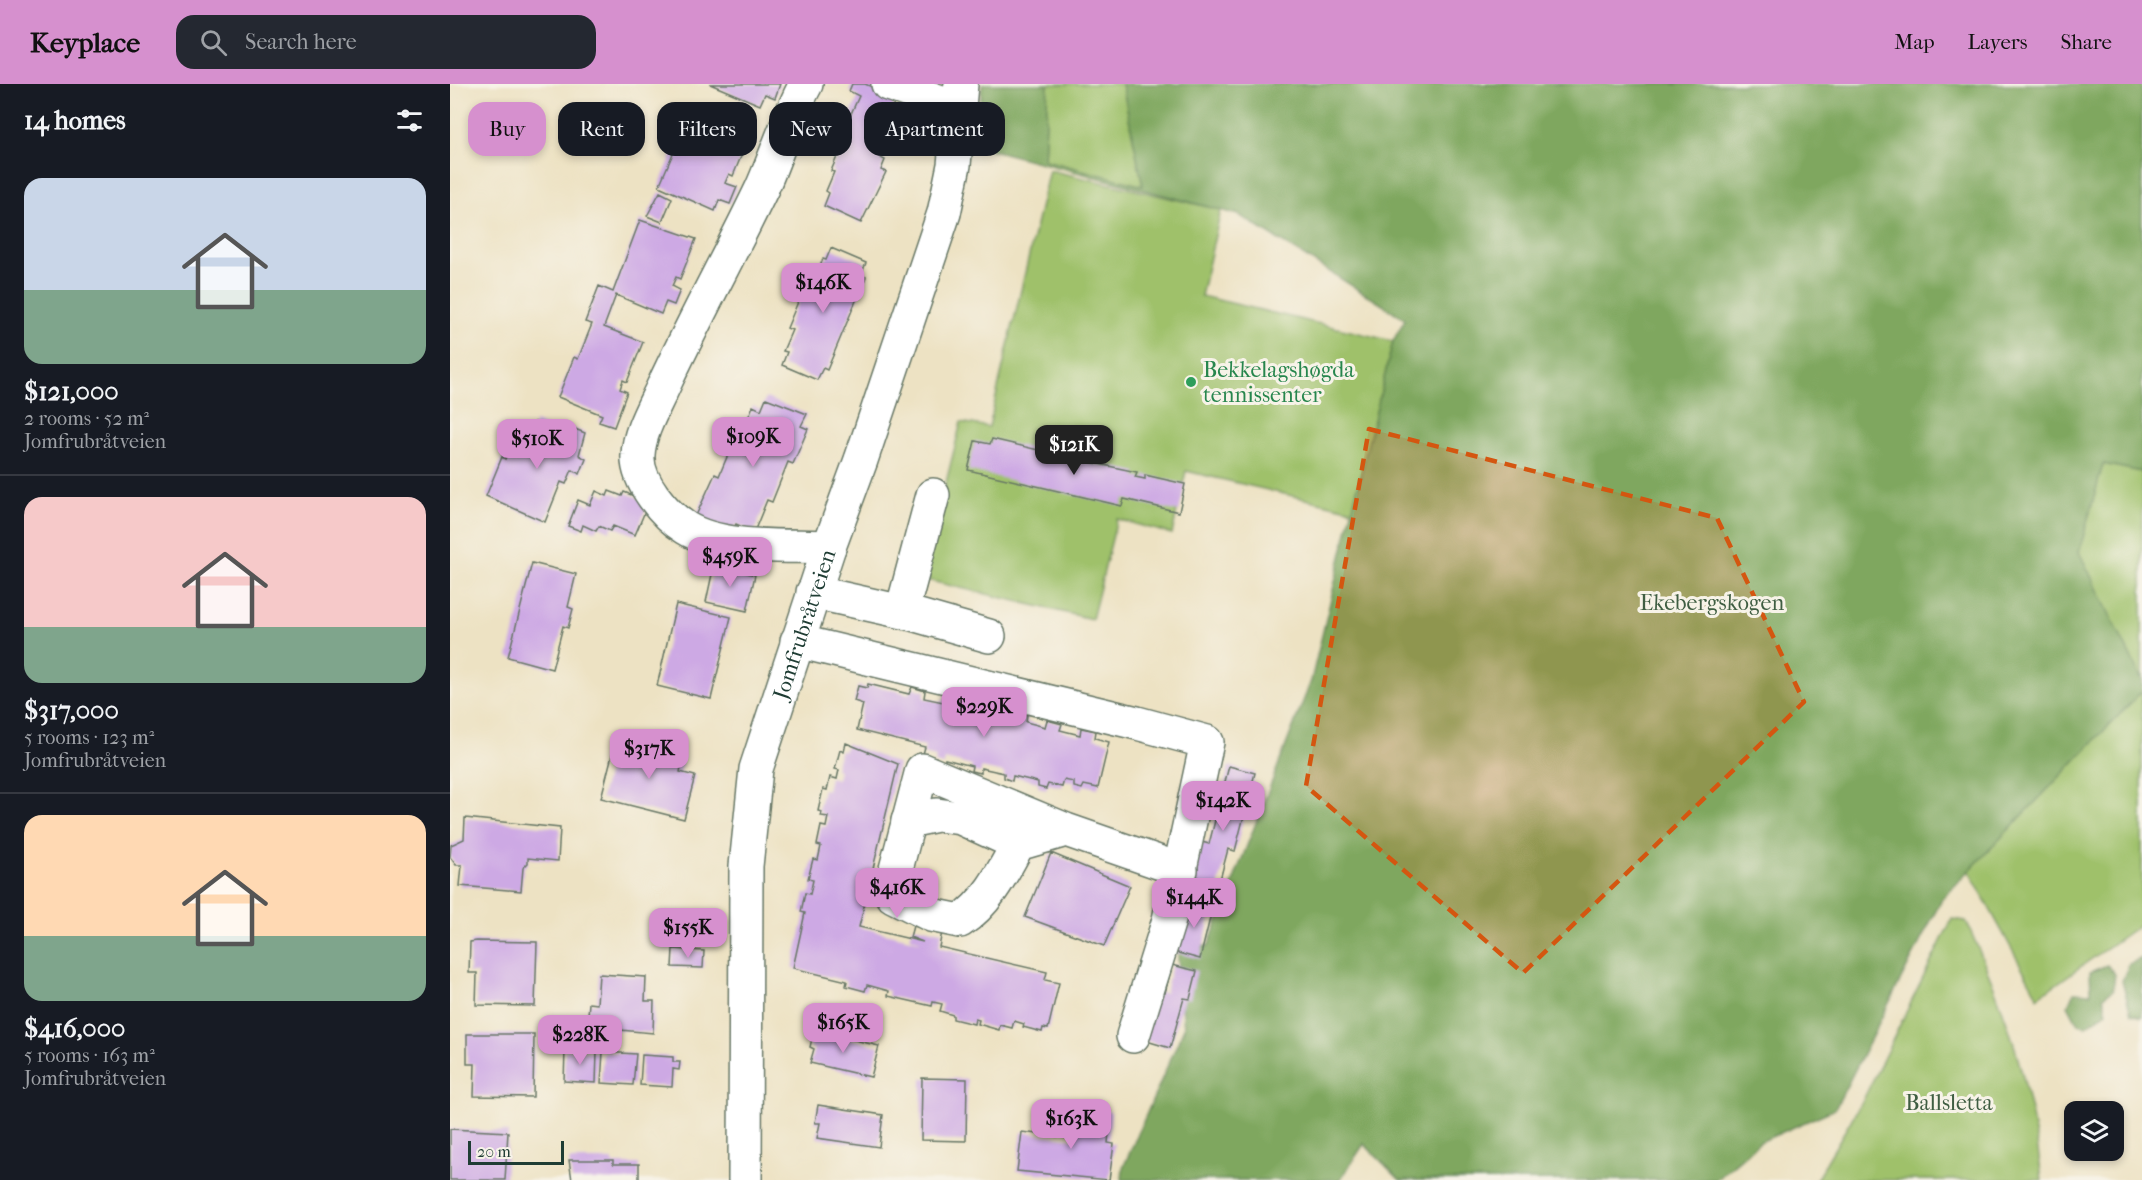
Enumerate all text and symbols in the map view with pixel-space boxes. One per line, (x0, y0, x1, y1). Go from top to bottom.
search box (176, 15, 596, 69)
text: Keyplace (30, 26, 140, 59)
icon: search (197, 26, 230, 59)
text: Search here (245, 29, 357, 55)
text: Map (1894, 30, 1935, 54)
text: Layers (1968, 30, 2027, 54)
text: Share (2060, 30, 2112, 54)
chip: Buy (468, 102, 546, 156)
chip: Rent (558, 102, 645, 156)
chip: Filters (657, 102, 757, 156)
chip: New (769, 102, 852, 156)
chip: Apartment (864, 102, 1005, 156)
icon: filters (393, 104, 426, 137)
text: 14 homes (24, 105, 126, 136)
icon: home (171, 217, 279, 325)
pin: $146K (781, 263, 865, 314)
text: $146K (795, 271, 851, 294)
place label: Bekkelagshøgda tennissenter (1203, 357, 1355, 408)
marker: Bekkelagshøgda tennissenter (1184, 375, 1198, 389)
text: $121,000 (24, 376, 119, 407)
text: 2 rooms · 52 m² (24, 407, 149, 430)
pin: $109K (711, 417, 795, 468)
pin: $510K (495, 419, 579, 470)
text: $109K (726, 425, 780, 448)
pin: $121K (1032, 425, 1116, 476)
text: $510K (511, 427, 563, 450)
text: Jomfrubråtveien (24, 430, 166, 453)
text: $121K (1049, 433, 1099, 456)
icon: home (171, 536, 279, 644)
pin: $459K (688, 537, 772, 588)
text: $459K (702, 545, 758, 568)
street label: Jomfrubråtveien (767, 546, 841, 705)
park label: Ekebergskogen (1640, 590, 1784, 616)
pin: $229K (942, 687, 1026, 738)
text: $317,000 (24, 695, 119, 726)
text: $229K (956, 695, 1012, 718)
text: 5 rooms · 123 m² (24, 726, 154, 749)
pin: $317K (607, 729, 691, 780)
text: $317K (624, 737, 674, 760)
text: Jomfrubråtveien (24, 749, 166, 772)
pin: $142K (1181, 781, 1265, 832)
text: $142K (1196, 789, 1250, 812)
icon: home (171, 854, 279, 962)
pin: $416K (855, 868, 939, 919)
text: $416K (869, 876, 925, 899)
pin: $144K (1152, 878, 1236, 929)
text: $144K (1166, 886, 1222, 909)
pin: $155K (646, 908, 730, 959)
text: $155K (663, 916, 713, 939)
pin: $165K (801, 1003, 885, 1054)
text: $165K (817, 1011, 869, 1034)
text: $416,000 (24, 1013, 125, 1044)
pin: $228K (538, 1015, 622, 1066)
text: $228K (552, 1023, 608, 1046)
text: 5 rooms · 163 m² (24, 1044, 155, 1067)
text: Jomfrubråtveien (24, 1067, 166, 1090)
park label: Ballsletta (1905, 1090, 1994, 1116)
pin: $163K (1029, 1099, 1113, 1150)
map controls (2064, 1101, 2124, 1161)
button: layers (2064, 1101, 2124, 1161)
text: $163K (1045, 1107, 1097, 1130)
scale bar (468, 1138, 564, 1166)
text: 20 m (477, 1142, 511, 1161)

